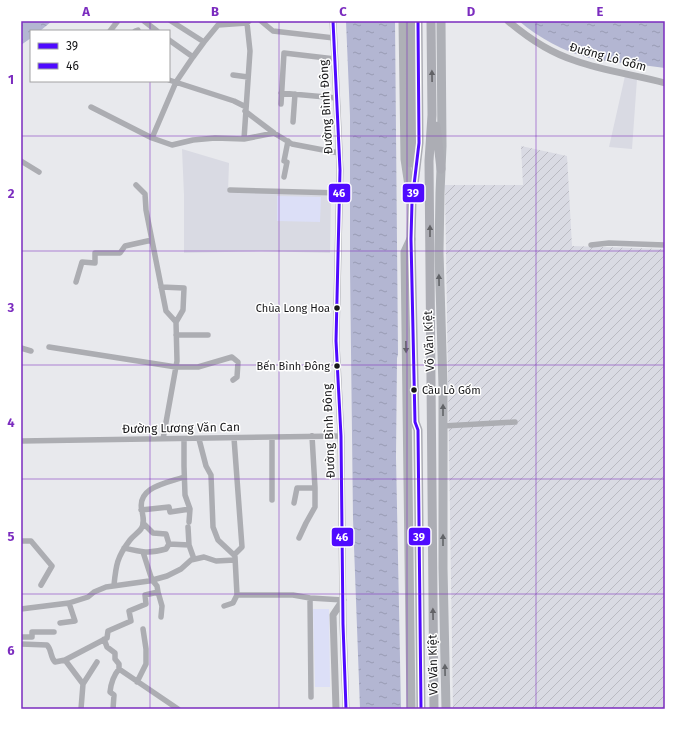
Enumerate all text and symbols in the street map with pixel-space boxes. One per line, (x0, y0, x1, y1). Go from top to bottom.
text: A (81, 4, 90, 19)
text: B (211, 4, 219, 19)
text: C (339, 4, 347, 19)
text: D (467, 4, 476, 19)
text: E (597, 4, 604, 19)
legend (30, 30, 170, 82)
text: 39 (66, 39, 78, 53)
street label: Đường Lò Gốm (568, 39, 648, 74)
text: 46 (66, 59, 79, 73)
street label: Đường Bình Đông (316, 59, 335, 155)
one-way arrow (429, 69, 435, 82)
text: 1 (8, 72, 14, 87)
line badge: 46 (328, 183, 351, 203)
line badge: 39 (402, 183, 425, 203)
text: 2 (8, 186, 15, 201)
text: 46 (333, 187, 345, 200)
text: 39 (406, 187, 419, 200)
one-way arrow (426, 225, 433, 237)
one-way arrow (436, 274, 443, 286)
text: 3 (7, 300, 15, 315)
place label: Chùa Long Hoa (256, 302, 330, 315)
marker: Chùa Long Hoa (332, 303, 342, 313)
street label: Võ Văn Kiệt (421, 310, 437, 372)
one-way arrow (403, 341, 409, 354)
place label: Bến Bình Đông (257, 360, 330, 373)
marker: Bến Bình Đông (332, 361, 342, 371)
street label: Đường Bình Đông (320, 383, 338, 478)
place label: Cầu Lò Gốm (422, 384, 481, 397)
marker: Cầu Lò Gốm (409, 385, 419, 395)
one-way arrow (440, 403, 446, 416)
text: 4 (7, 415, 15, 430)
street label: Đường Lương Văn Can (122, 420, 240, 436)
line badge: 46 (331, 527, 354, 547)
line badge: 39 (408, 527, 431, 546)
text: 5 (8, 529, 15, 544)
text: 46 (336, 531, 348, 544)
text: 39 (412, 531, 425, 544)
one-way arrow (440, 533, 446, 546)
one-way arrow (430, 607, 436, 620)
street label: Võ Văn Kiệt (425, 634, 441, 696)
text: 6 (7, 643, 15, 658)
one-way arrow (442, 663, 448, 676)

